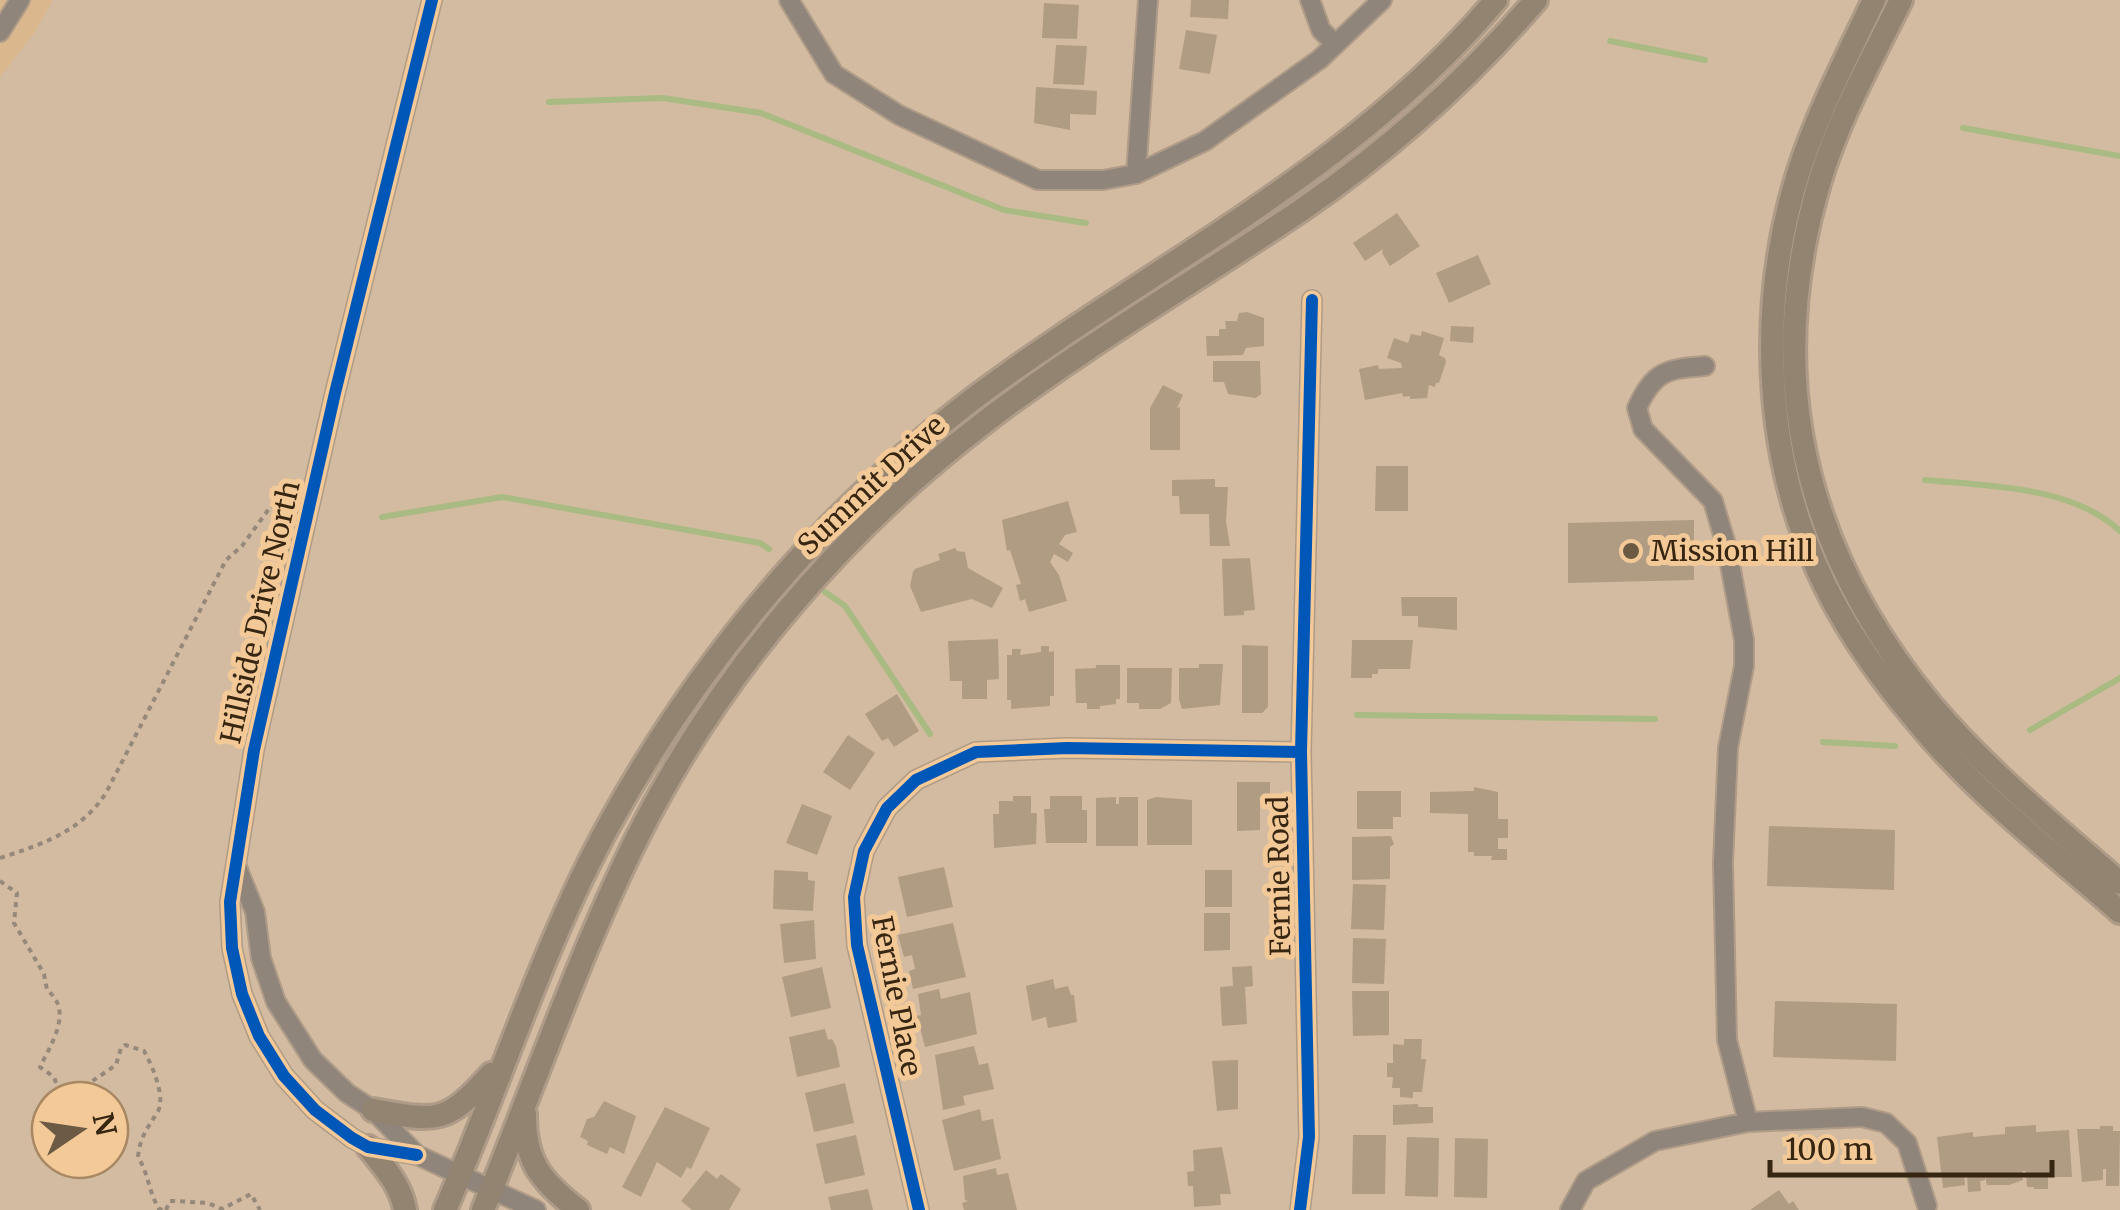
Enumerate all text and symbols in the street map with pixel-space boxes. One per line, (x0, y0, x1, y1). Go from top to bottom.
street label: Summit Drive (790, 408, 952, 562)
street label: Hillside Drive North (212, 477, 308, 747)
place label: Mission Hill (1651, 533, 1814, 569)
marker: Mission Hill (1620, 540, 1642, 562)
street label: Fernie Road (1260, 796, 1298, 956)
street label: Fernie Place (864, 913, 930, 1079)
north arrow (30, 1080, 130, 1180)
text: N (84, 1110, 124, 1139)
scale bar (1770, 1115, 2052, 1177)
text: 100 m (1785, 1130, 1873, 1168)

